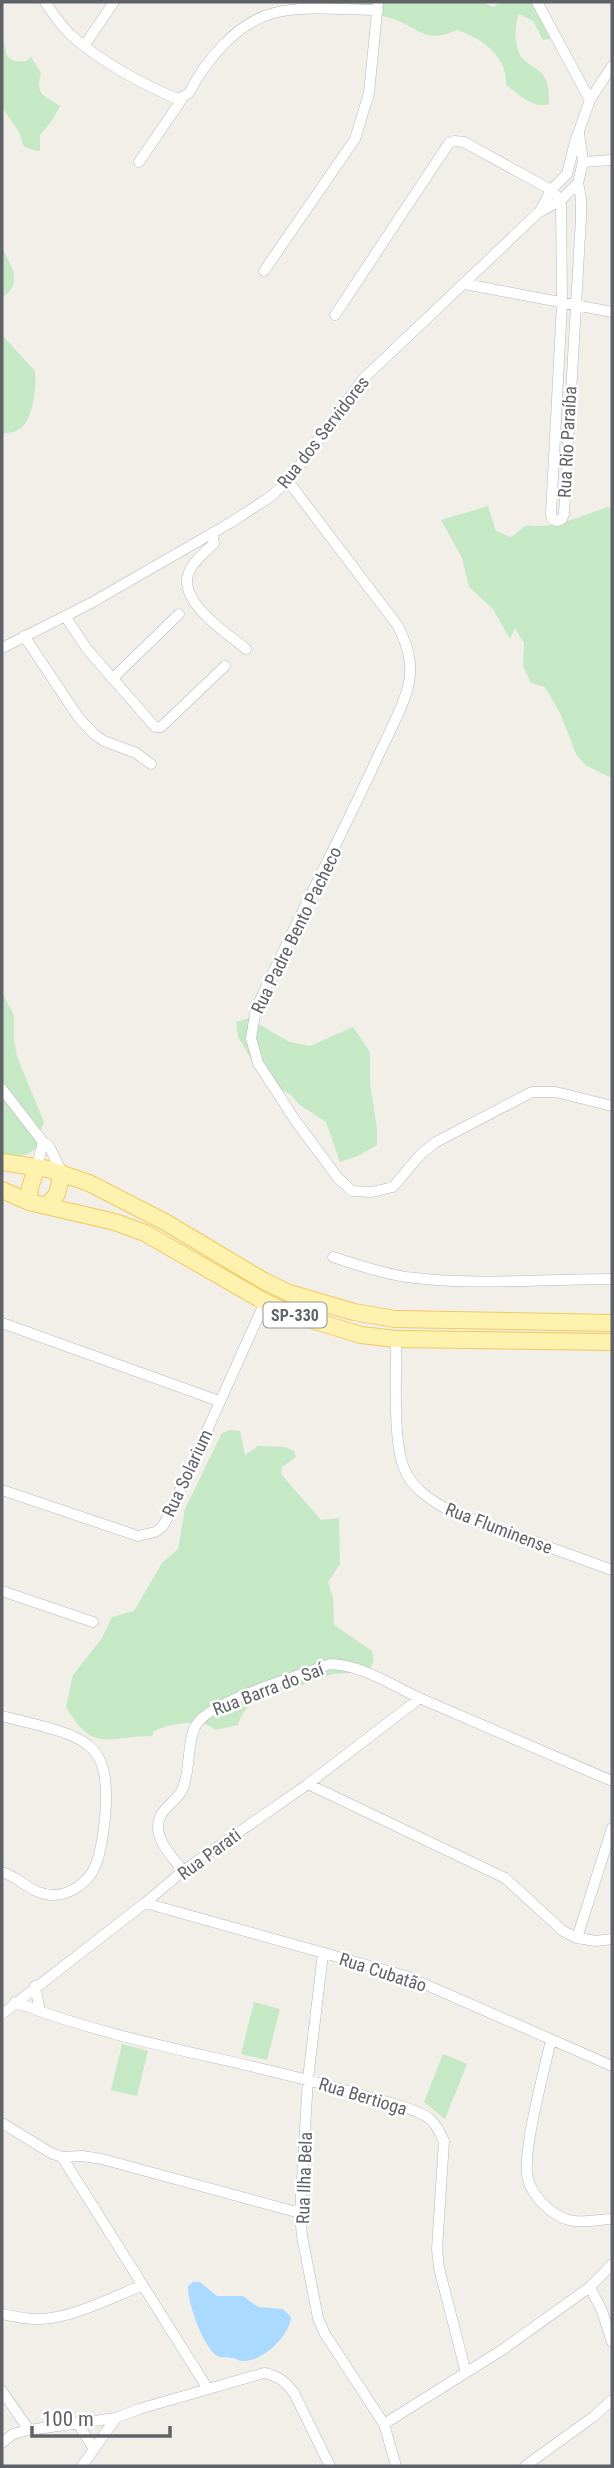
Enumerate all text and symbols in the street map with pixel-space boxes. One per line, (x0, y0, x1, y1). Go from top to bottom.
street label: Rua dos Servidores (273, 372, 373, 492)
street label: Rua Rio Paraíba (554, 386, 580, 498)
street label: Rua Padre Bento Pacheco (246, 843, 346, 1017)
road number: SP-330 (264, 1302, 326, 1328)
street label: Rua Solarium (158, 1426, 216, 1520)
street label: Rua Fluminense (443, 1498, 555, 1558)
street label: Rua Barra do Saí (210, 1658, 327, 1720)
street label: Rua Parati (173, 1824, 245, 1884)
street label: Rua Cubatão (337, 1948, 429, 1996)
street label: Rua Bertioga (316, 2073, 410, 2119)
street label: Rua Ilha Bela (292, 2132, 316, 2224)
scale bar (32, 2394, 170, 2438)
text: 100 m (42, 2407, 94, 2431)

